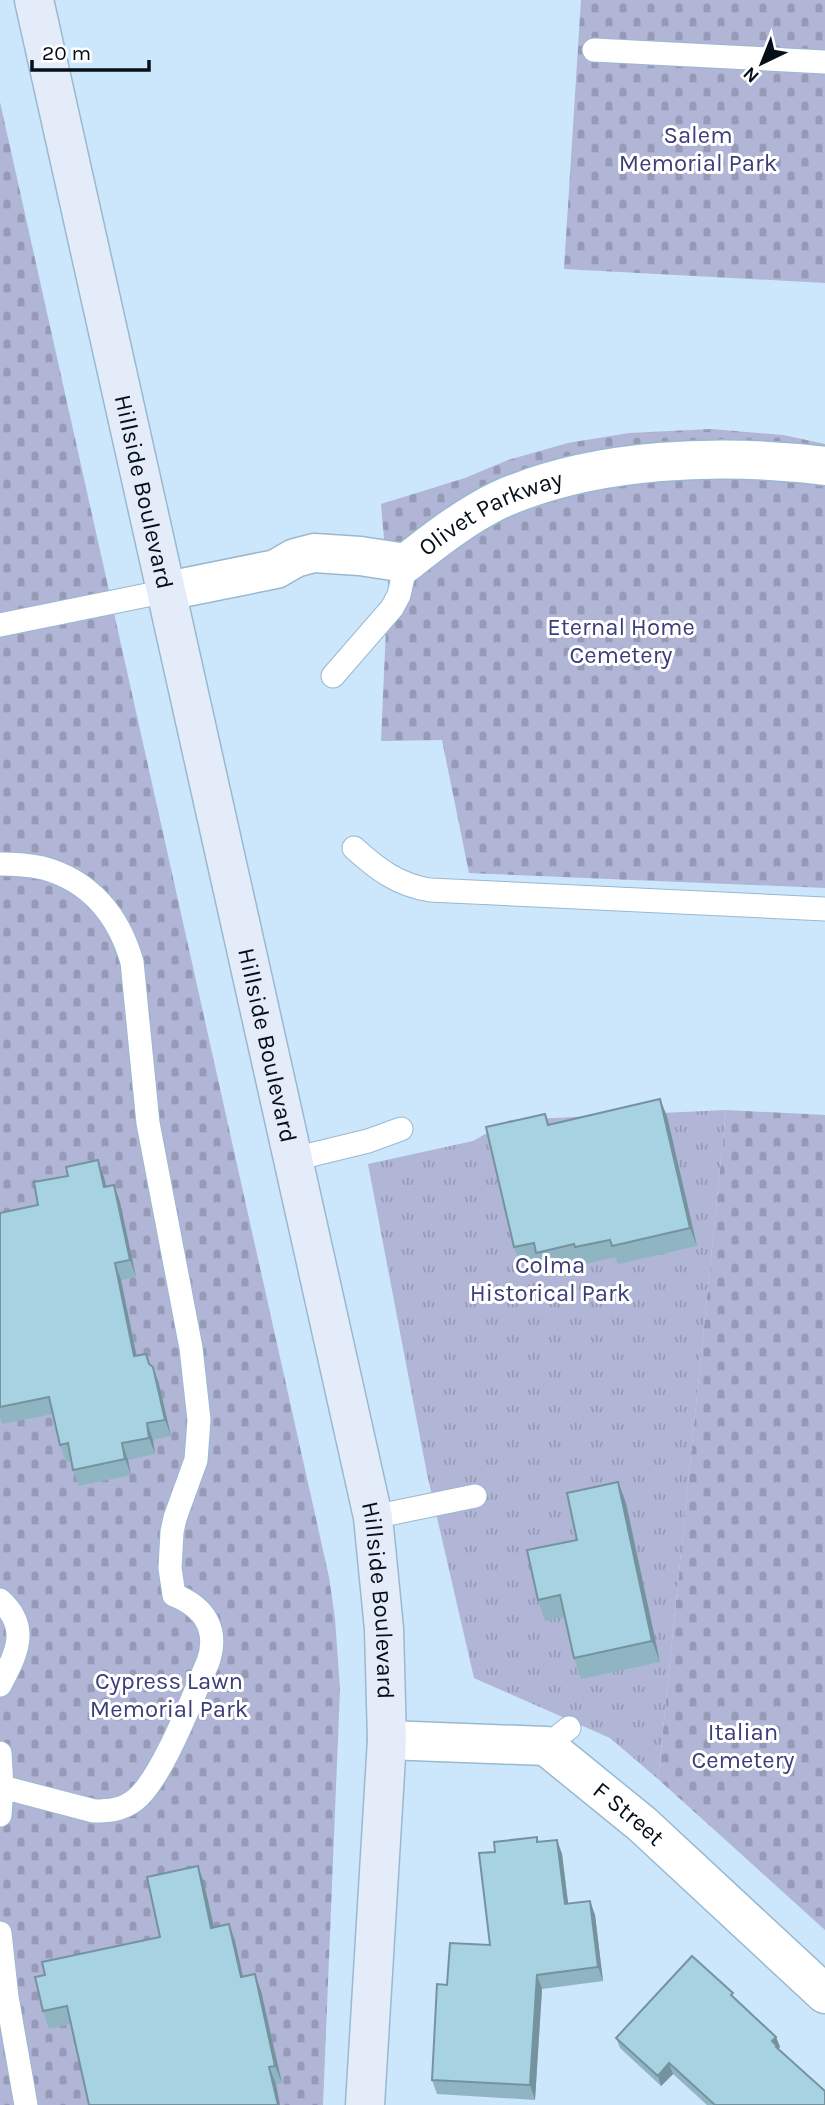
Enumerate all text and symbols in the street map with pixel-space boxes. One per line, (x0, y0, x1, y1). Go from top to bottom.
scale bar (32, 28, 149, 72)
north arrow (727, 28, 797, 98)
text: 20 m (42, 41, 91, 65)
text: N (739, 62, 764, 87)
park label: Salem Memorial Park (619, 121, 777, 177)
street label: Hillside Boulevard (109, 392, 179, 592)
street label: Olivet Parkway (413, 465, 566, 562)
park label: Eternal Home Cemetery (547, 613, 695, 669)
street label: Hillside Boulevard (232, 945, 303, 1145)
park label: Colma Historical Park (470, 1251, 630, 1307)
street label: Hillside Boulevard (356, 1499, 400, 1700)
park label: Cypress Lawn Memorial Park (90, 1667, 248, 1723)
park label: Italian Cemetery (691, 1718, 795, 1774)
street label: F Street (587, 1776, 670, 1851)

